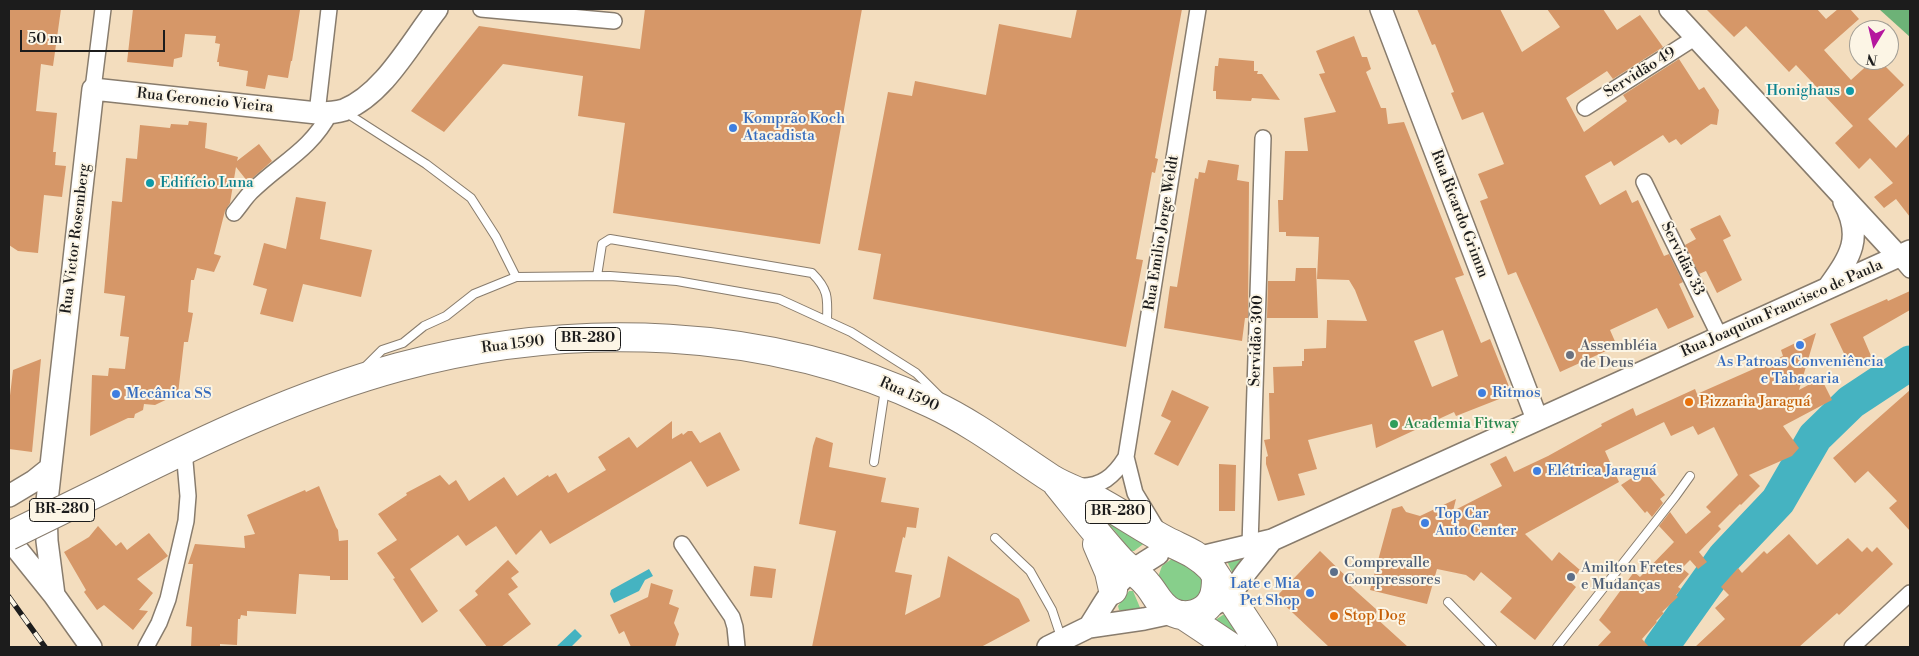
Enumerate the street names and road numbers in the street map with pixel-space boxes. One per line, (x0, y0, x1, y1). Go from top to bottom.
street label: Servidão 49 (1601, 44, 1679, 102)
street label: Rua Geroncio Vieira (136, 85, 274, 117)
street label: Rua Ricardo Grimm (1426, 148, 1492, 280)
street label: Rua Emilio Jorge Weldt (1141, 154, 1183, 312)
street label: Rua Victor Rosemberg (58, 163, 94, 315)
street label: Servidão 33 (1656, 219, 1708, 299)
street label: Rua Joaquim Francisco de Paula (1678, 256, 1886, 362)
street label: Servidão 300 (1246, 295, 1268, 387)
road number: BR-280 (556, 328, 620, 350)
street label: Rua 1590 (480, 332, 546, 358)
street label: Rua 1590 (876, 374, 942, 416)
road number: BR-280 (30, 498, 94, 522)
road number: BR-280 (1086, 501, 1150, 524)

